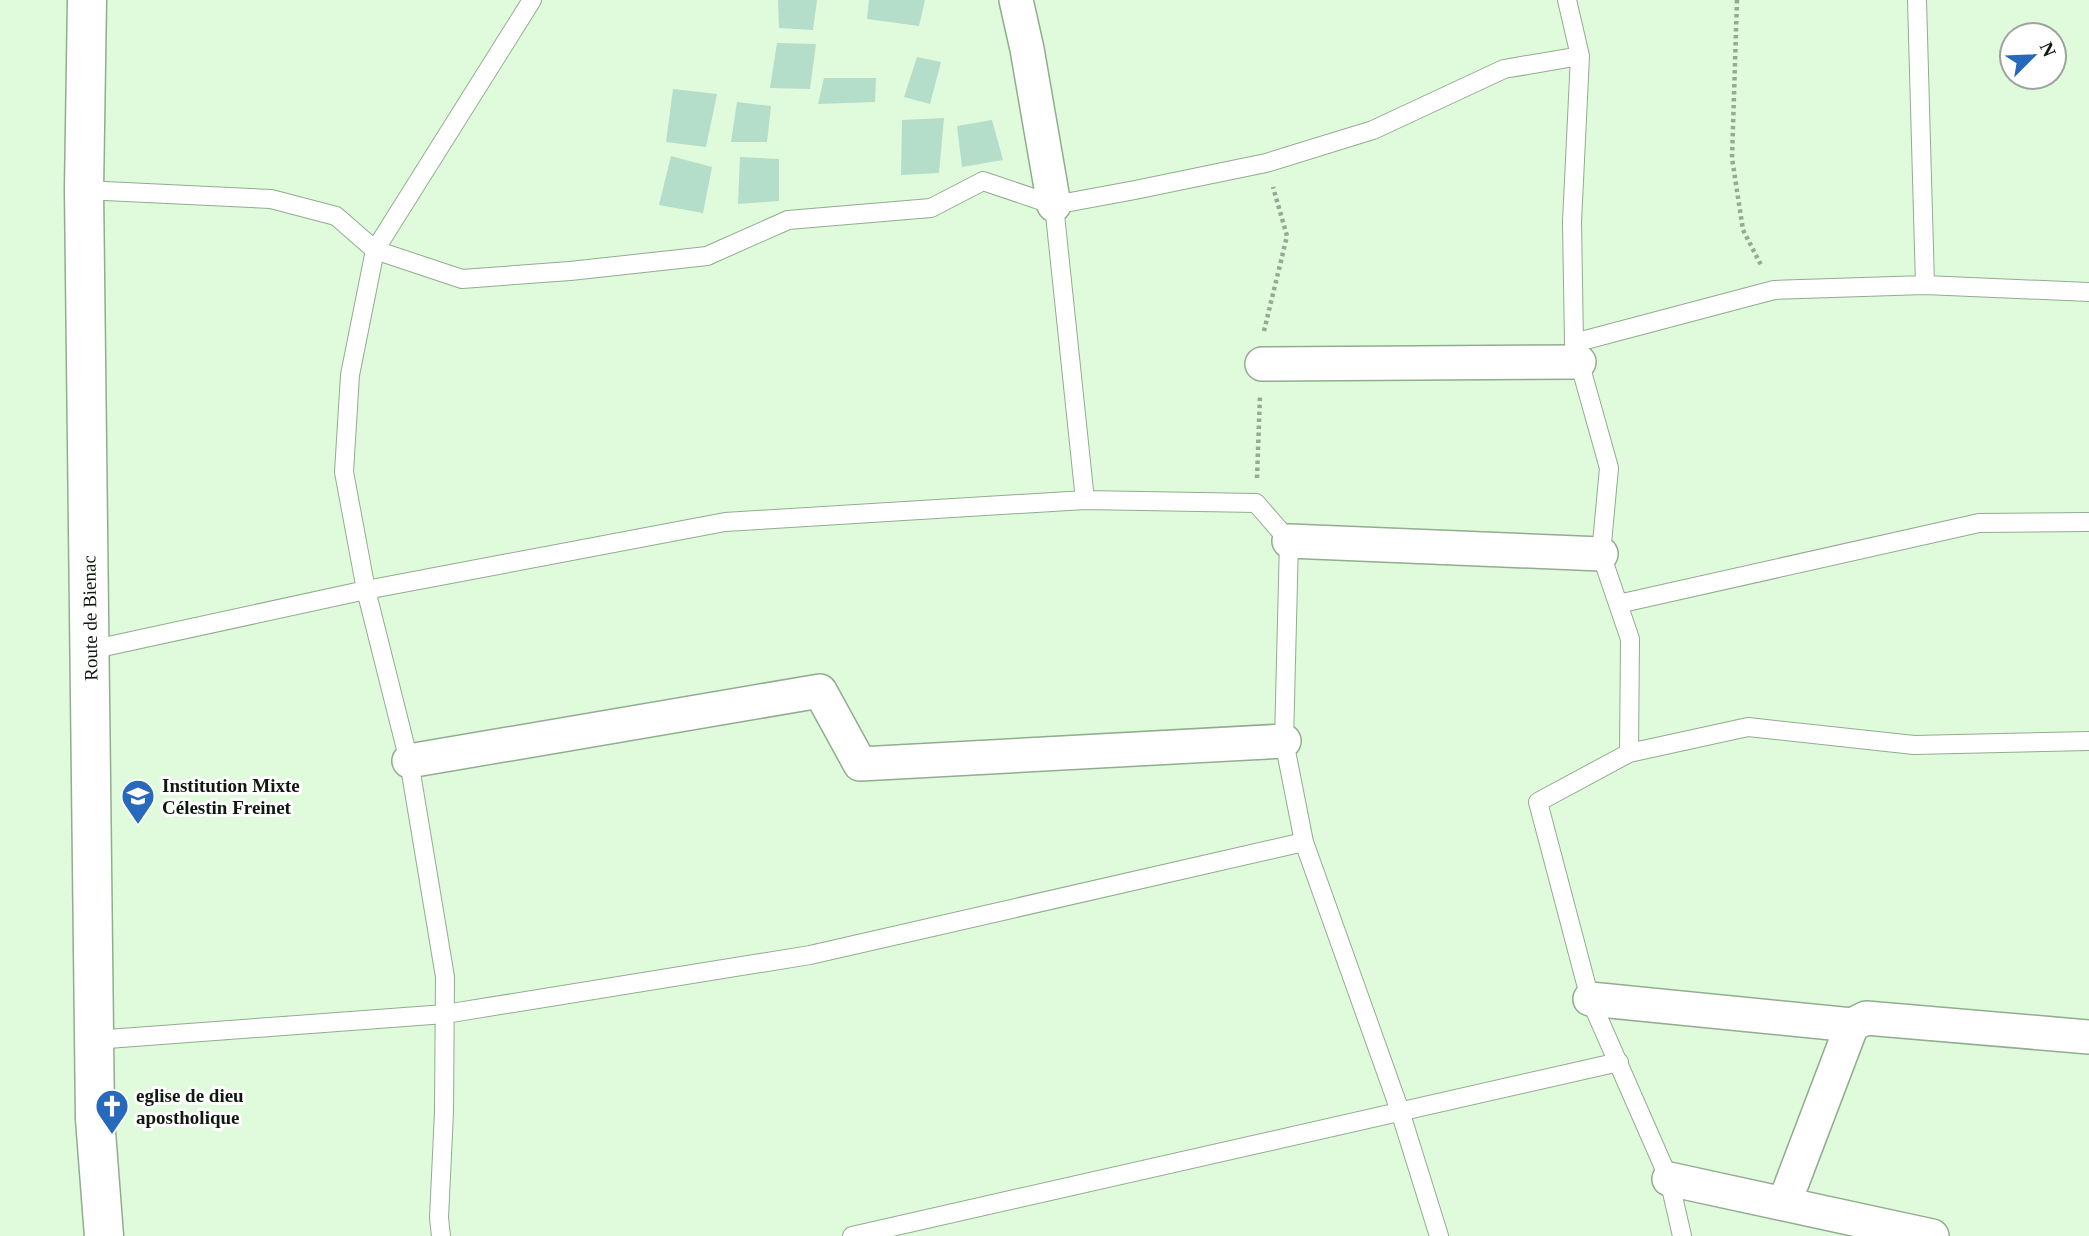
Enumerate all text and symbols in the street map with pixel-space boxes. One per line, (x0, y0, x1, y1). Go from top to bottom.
north arrow (1998, 21, 2068, 91)
text: N (2036, 39, 2061, 60)
street label: Route de Bienac (78, 555, 102, 681)
place label: Institution Mixte Célestin Freinet (162, 775, 300, 818)
school or university icon: Institution Mixte Célestin Freinet (119, 777, 157, 826)
place label: eglise de dieu apostholique (136, 1085, 244, 1128)
church icon: eglise de dieu apostholique (93, 1087, 131, 1136)

